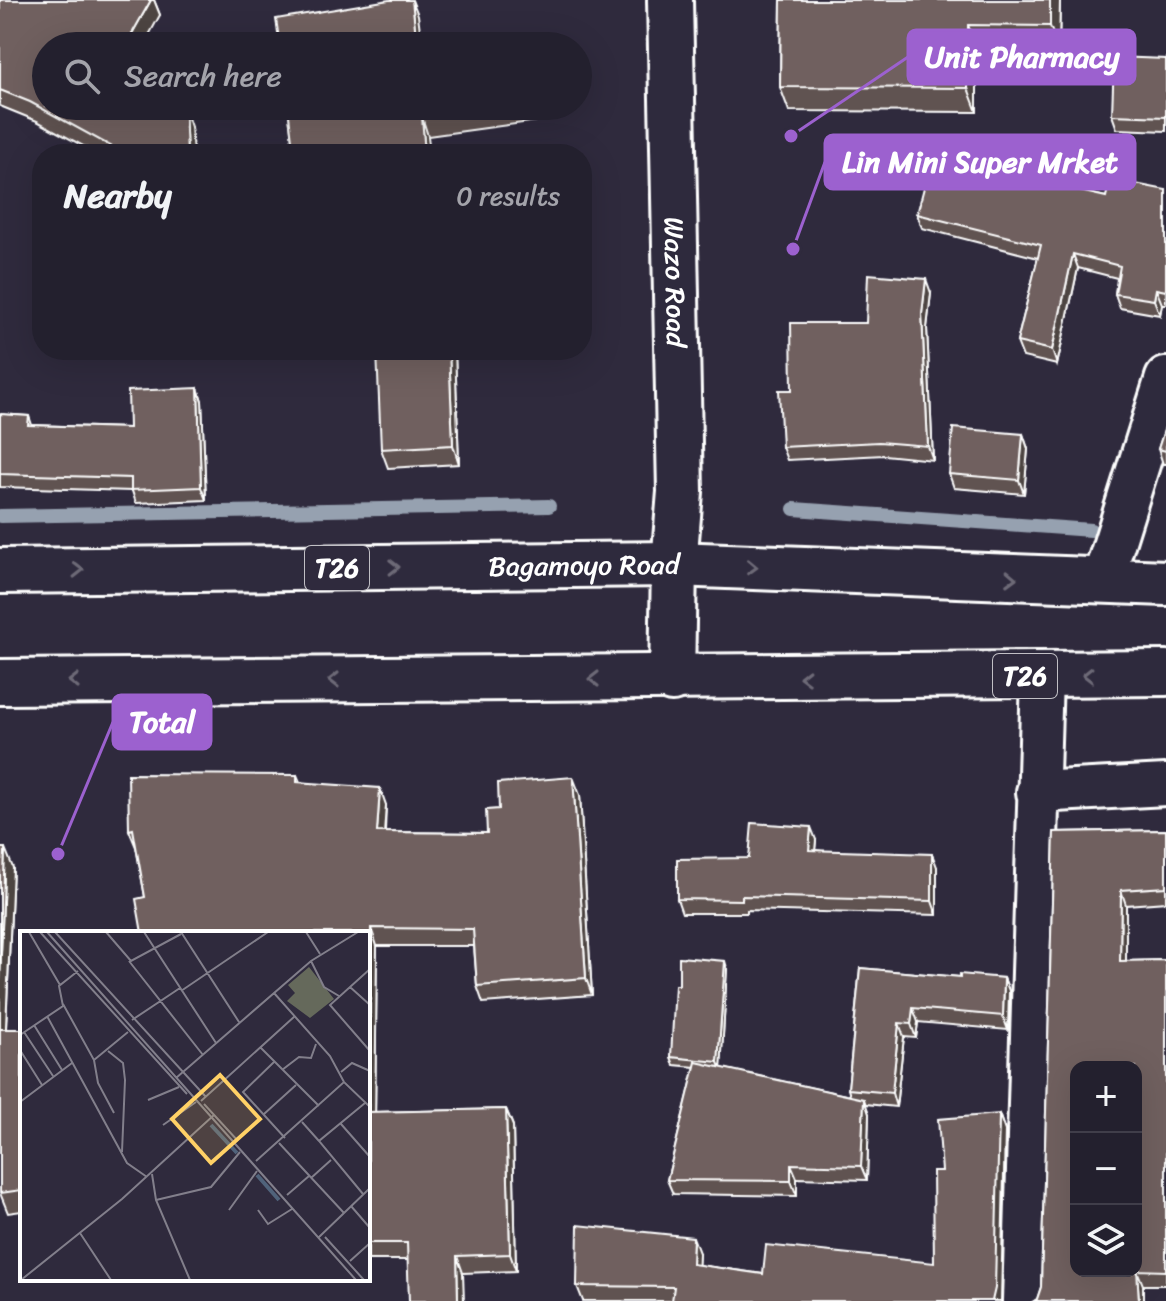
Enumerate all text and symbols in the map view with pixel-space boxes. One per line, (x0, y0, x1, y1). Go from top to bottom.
callout: Unit Pharmacy (908, 30, 1135, 84)
text: Unit Pharmacy (924, 30, 1121, 84)
search box (32, 32, 592, 120)
text: Search here (124, 49, 282, 103)
icon: search (60, 54, 104, 98)
callout: Lin Mini Super Mrket (825, 135, 1135, 189)
text: Lin Mini Super Mrket (842, 135, 1118, 189)
text: Nearby (64, 166, 172, 226)
text: 0 results (456, 173, 560, 219)
street label: Wazo Road (649, 216, 701, 350)
street label: Bagamoyo Road (488, 540, 682, 591)
road number: T26 (305, 546, 369, 590)
one-way arrow (388, 558, 401, 576)
one-way arrow (746, 558, 759, 575)
one-way arrow (72, 562, 85, 579)
one-way arrow (1005, 569, 1018, 586)
road number: T26 (993, 654, 1057, 698)
one-way arrow (1081, 666, 1094, 684)
one-way arrow (798, 668, 811, 686)
one-way arrow (587, 670, 600, 688)
one-way arrow (327, 671, 340, 689)
one-way arrow (67, 673, 80, 690)
callout: Total (113, 695, 211, 749)
text: Total (129, 695, 196, 749)
inset map (20, 931, 370, 1281)
map controls (1070, 1061, 1142, 1277)
button: + (1070, 1061, 1142, 1133)
button: − (1070, 1133, 1142, 1205)
button: layers (1070, 1205, 1142, 1277)

